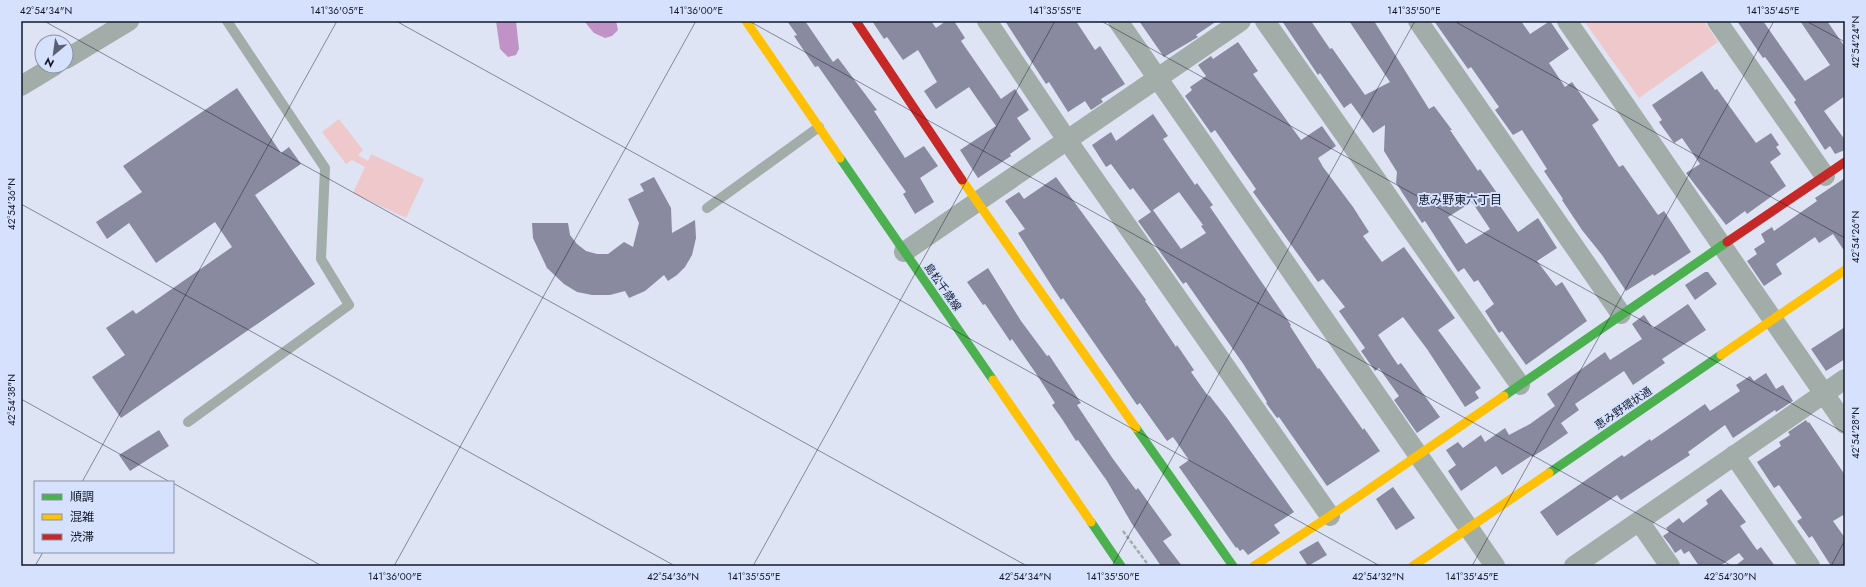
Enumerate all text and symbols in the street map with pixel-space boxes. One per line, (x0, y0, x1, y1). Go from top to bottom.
text: 42°54'34"N (20, 3, 72, 18)
text: 141°36'05"E (310, 3, 364, 18)
text: 141°36'00"E (669, 3, 723, 18)
text: 141°35'55"E (1029, 3, 1082, 18)
text: 141°35'50"E (1387, 3, 1441, 18)
text: 141°35'45"E (1746, 3, 1800, 18)
text: 42°54'24"N (1848, 16, 1863, 68)
north arrow (34, 34, 74, 74)
text: N (41, 54, 57, 72)
text: 42°54'36"N (4, 178, 19, 230)
district label: 恵み野東六丁目 (1418, 191, 1502, 209)
text: 42°54'26"N (1848, 211, 1863, 263)
street label: 島松千歳線 (921, 260, 965, 314)
text: 42°54'38"N (4, 374, 19, 426)
street label: 恵み野環状通 (1591, 383, 1655, 433)
text: 42°54'28"N (1848, 407, 1863, 459)
legend (34, 481, 174, 553)
text: 順調 (70, 488, 94, 506)
text: 混雑 (70, 508, 94, 526)
text: 渋滞 (70, 528, 94, 546)
text: 141°36'00"E (368, 569, 422, 584)
text: 42°54'36"N (647, 569, 699, 584)
text: 141°35'55"E (728, 569, 781, 584)
text: 42°54'34"N (999, 569, 1051, 584)
text: 141°35'50"E (1086, 569, 1140, 584)
text: 42°54'32"N (1352, 569, 1404, 584)
text: 141°35'45"E (1445, 569, 1499, 584)
text: 42°54'30"N (1704, 569, 1756, 584)

